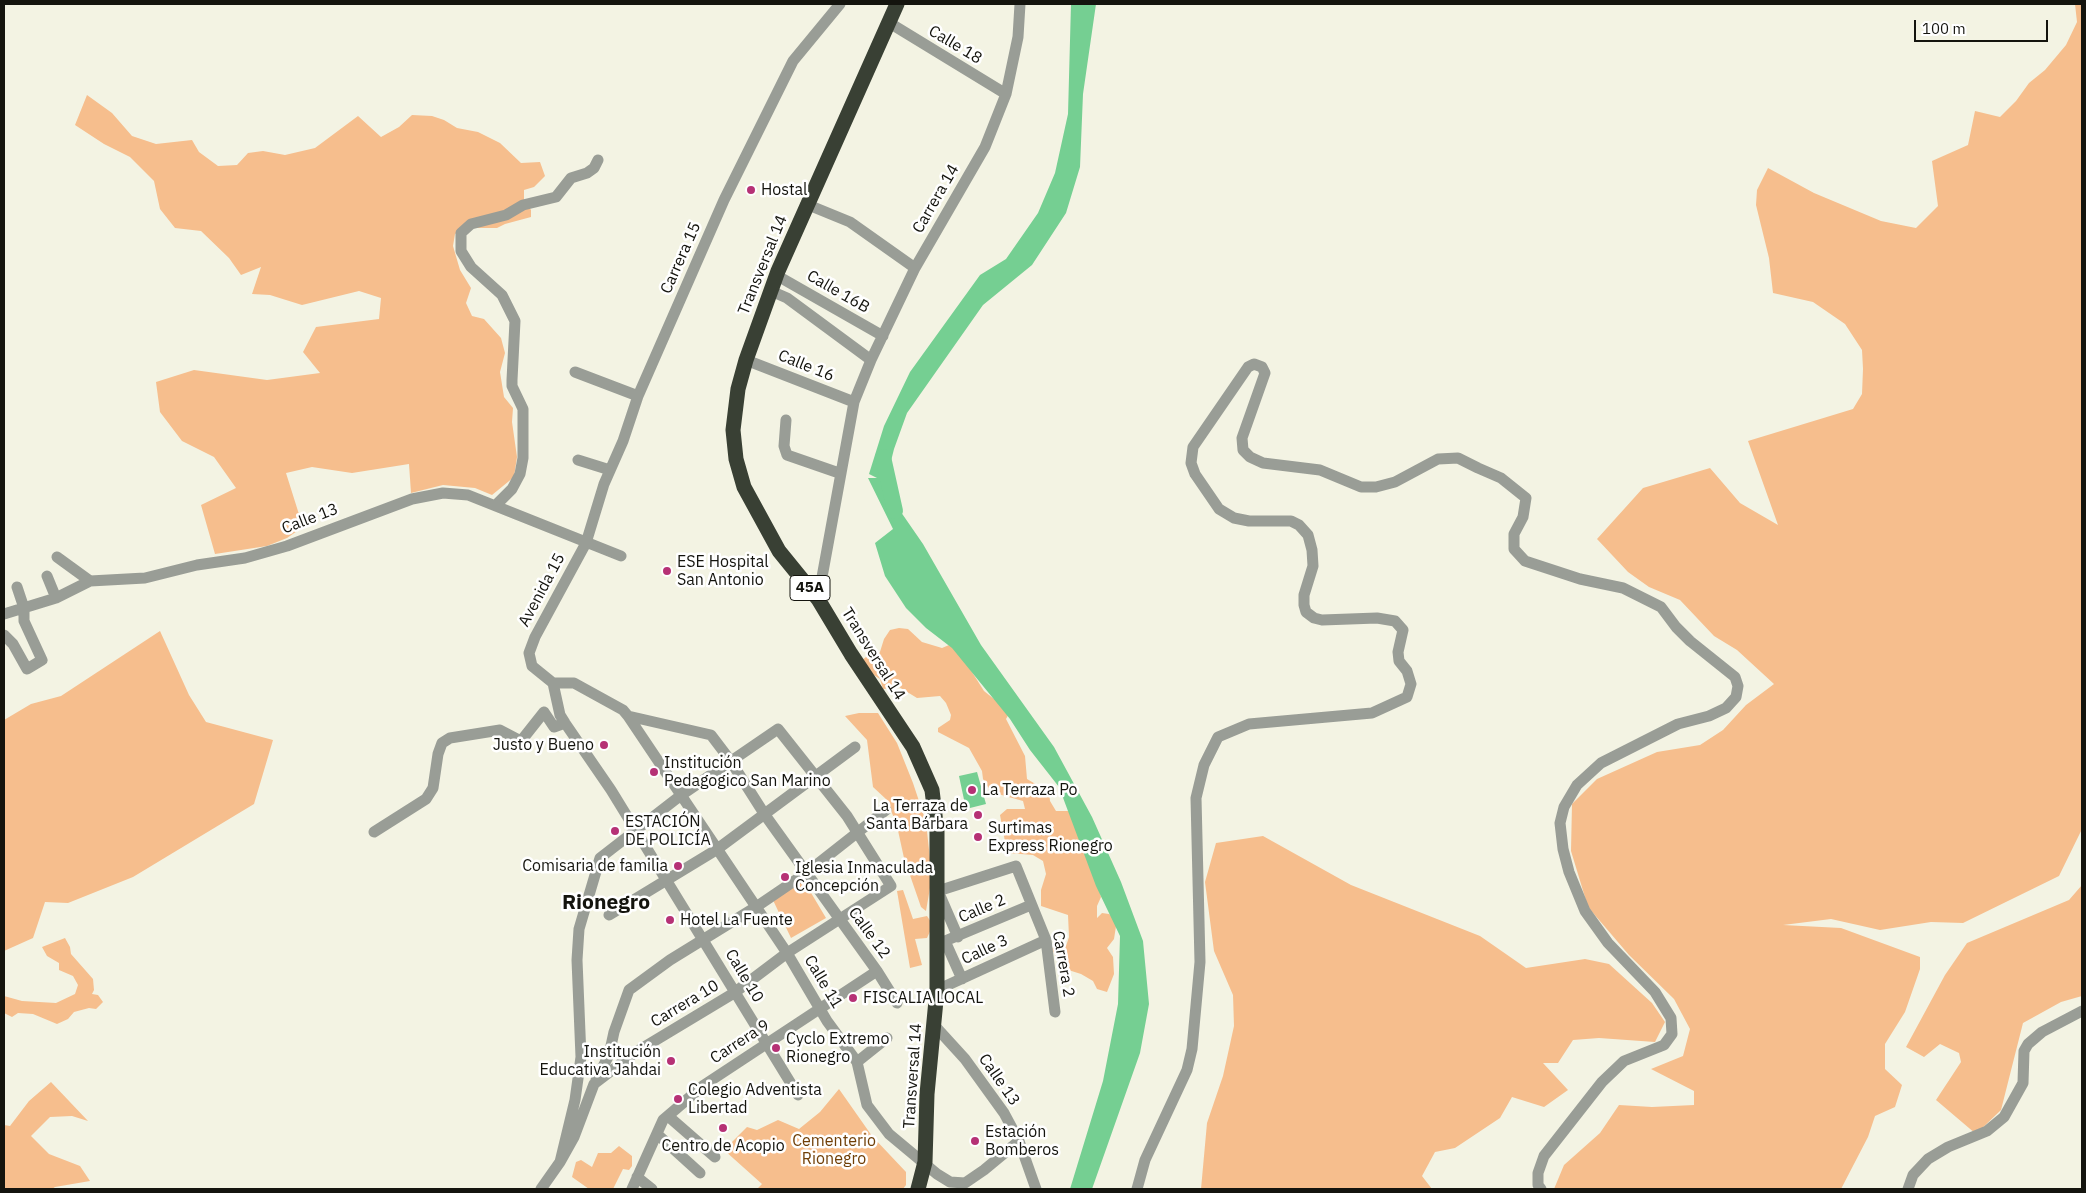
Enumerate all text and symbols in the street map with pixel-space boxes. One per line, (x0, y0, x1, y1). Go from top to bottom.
scale bar (1916, 10, 2050, 42)
text: 100 m (1922, 19, 1966, 38)
street label: Calle 18 (925, 22, 985, 68)
street label: Carrera 14 (909, 161, 963, 237)
place label: Hostal (761, 180, 807, 200)
marker: Hostal (745, 184, 757, 196)
street label: Transversal 14 (734, 212, 792, 318)
street label: Carrera 15 (657, 219, 705, 297)
street label: Calle 16B (803, 266, 873, 318)
street label: Calle 16 (775, 346, 837, 386)
street label: Calle 13 (279, 499, 341, 539)
street label: Avenida 15 (515, 550, 569, 630)
place label: ESE Hospital San Antonio (677, 552, 769, 590)
marker: ESE Hospital San Antonio (661, 565, 673, 577)
road number: 45A (790, 576, 830, 600)
street label: Transversal 14 (837, 604, 909, 704)
place label: Justo y Bueno (493, 735, 594, 755)
marker: Justo y Bueno (598, 739, 610, 751)
place label: Institución Pedagogico San Marino (664, 753, 831, 791)
marker: Institución Pedagogico San Marino (648, 766, 660, 778)
place label: La Terraza Po (982, 780, 1078, 800)
marker: La Terraza Po (966, 784, 978, 796)
place label: La Terraza de Santa Bárbara (866, 796, 968, 834)
marker: La Terraza de Santa Bárbara (972, 809, 984, 821)
place label: ESTACIÓN DE POLICÍA (625, 812, 711, 850)
place label: Surtimas Express Rionegro (988, 818, 1113, 856)
marker: ESTACIÓN DE POLICÍA (609, 825, 621, 837)
marker: Surtimas Express Rionegro (972, 831, 984, 843)
place label: Comisaria de familia (522, 856, 668, 876)
place label: Iglesia Inmaculada Concepción (795, 858, 933, 896)
marker: Comisaria de familia (672, 860, 684, 872)
marker: Iglesia Inmaculada Concepción (779, 871, 791, 883)
district label: Rionegro (562, 890, 650, 916)
street label: Calle 2 (956, 891, 1008, 927)
street label: Calle 12 (844, 904, 894, 962)
place label: Hotel La Fuente (680, 910, 793, 930)
marker: Hotel La Fuente (664, 914, 676, 926)
street label: Carrera 2 (1048, 930, 1078, 998)
street label: Calle 3 (959, 931, 1011, 969)
street label: Calle 10 (721, 946, 767, 1006)
street label: Calle 11 (800, 952, 846, 1012)
street label: Carrera 10 (647, 976, 723, 1032)
place label: FISCALIA LOCAL (863, 988, 983, 1008)
marker: FISCALIA LOCAL (847, 992, 859, 1004)
street label: Carrera 9 (707, 1016, 773, 1068)
street label: Transversal 14 (900, 1023, 926, 1129)
place label: Cyclo Extremo Rionegro (786, 1029, 890, 1067)
place label: Institución Educativa Jahdai (540, 1042, 661, 1080)
marker: Cyclo Extremo Rionegro (770, 1042, 782, 1054)
street label: Calle 13 (974, 1050, 1024, 1110)
marker: Institución Educativa Jahdai (665, 1055, 677, 1067)
place label: Colegio Adventista Libertad (688, 1080, 822, 1118)
marker: Colegio Adventista Libertad (672, 1093, 684, 1105)
marker: Centro de Acopio (717, 1122, 729, 1134)
place label: Estación Bomberos (985, 1122, 1059, 1160)
park label: Cementerio Rionegro (792, 1131, 876, 1169)
marker: Estación Bomberos (969, 1135, 981, 1147)
place label: Centro de Acopio (661, 1136, 785, 1156)

